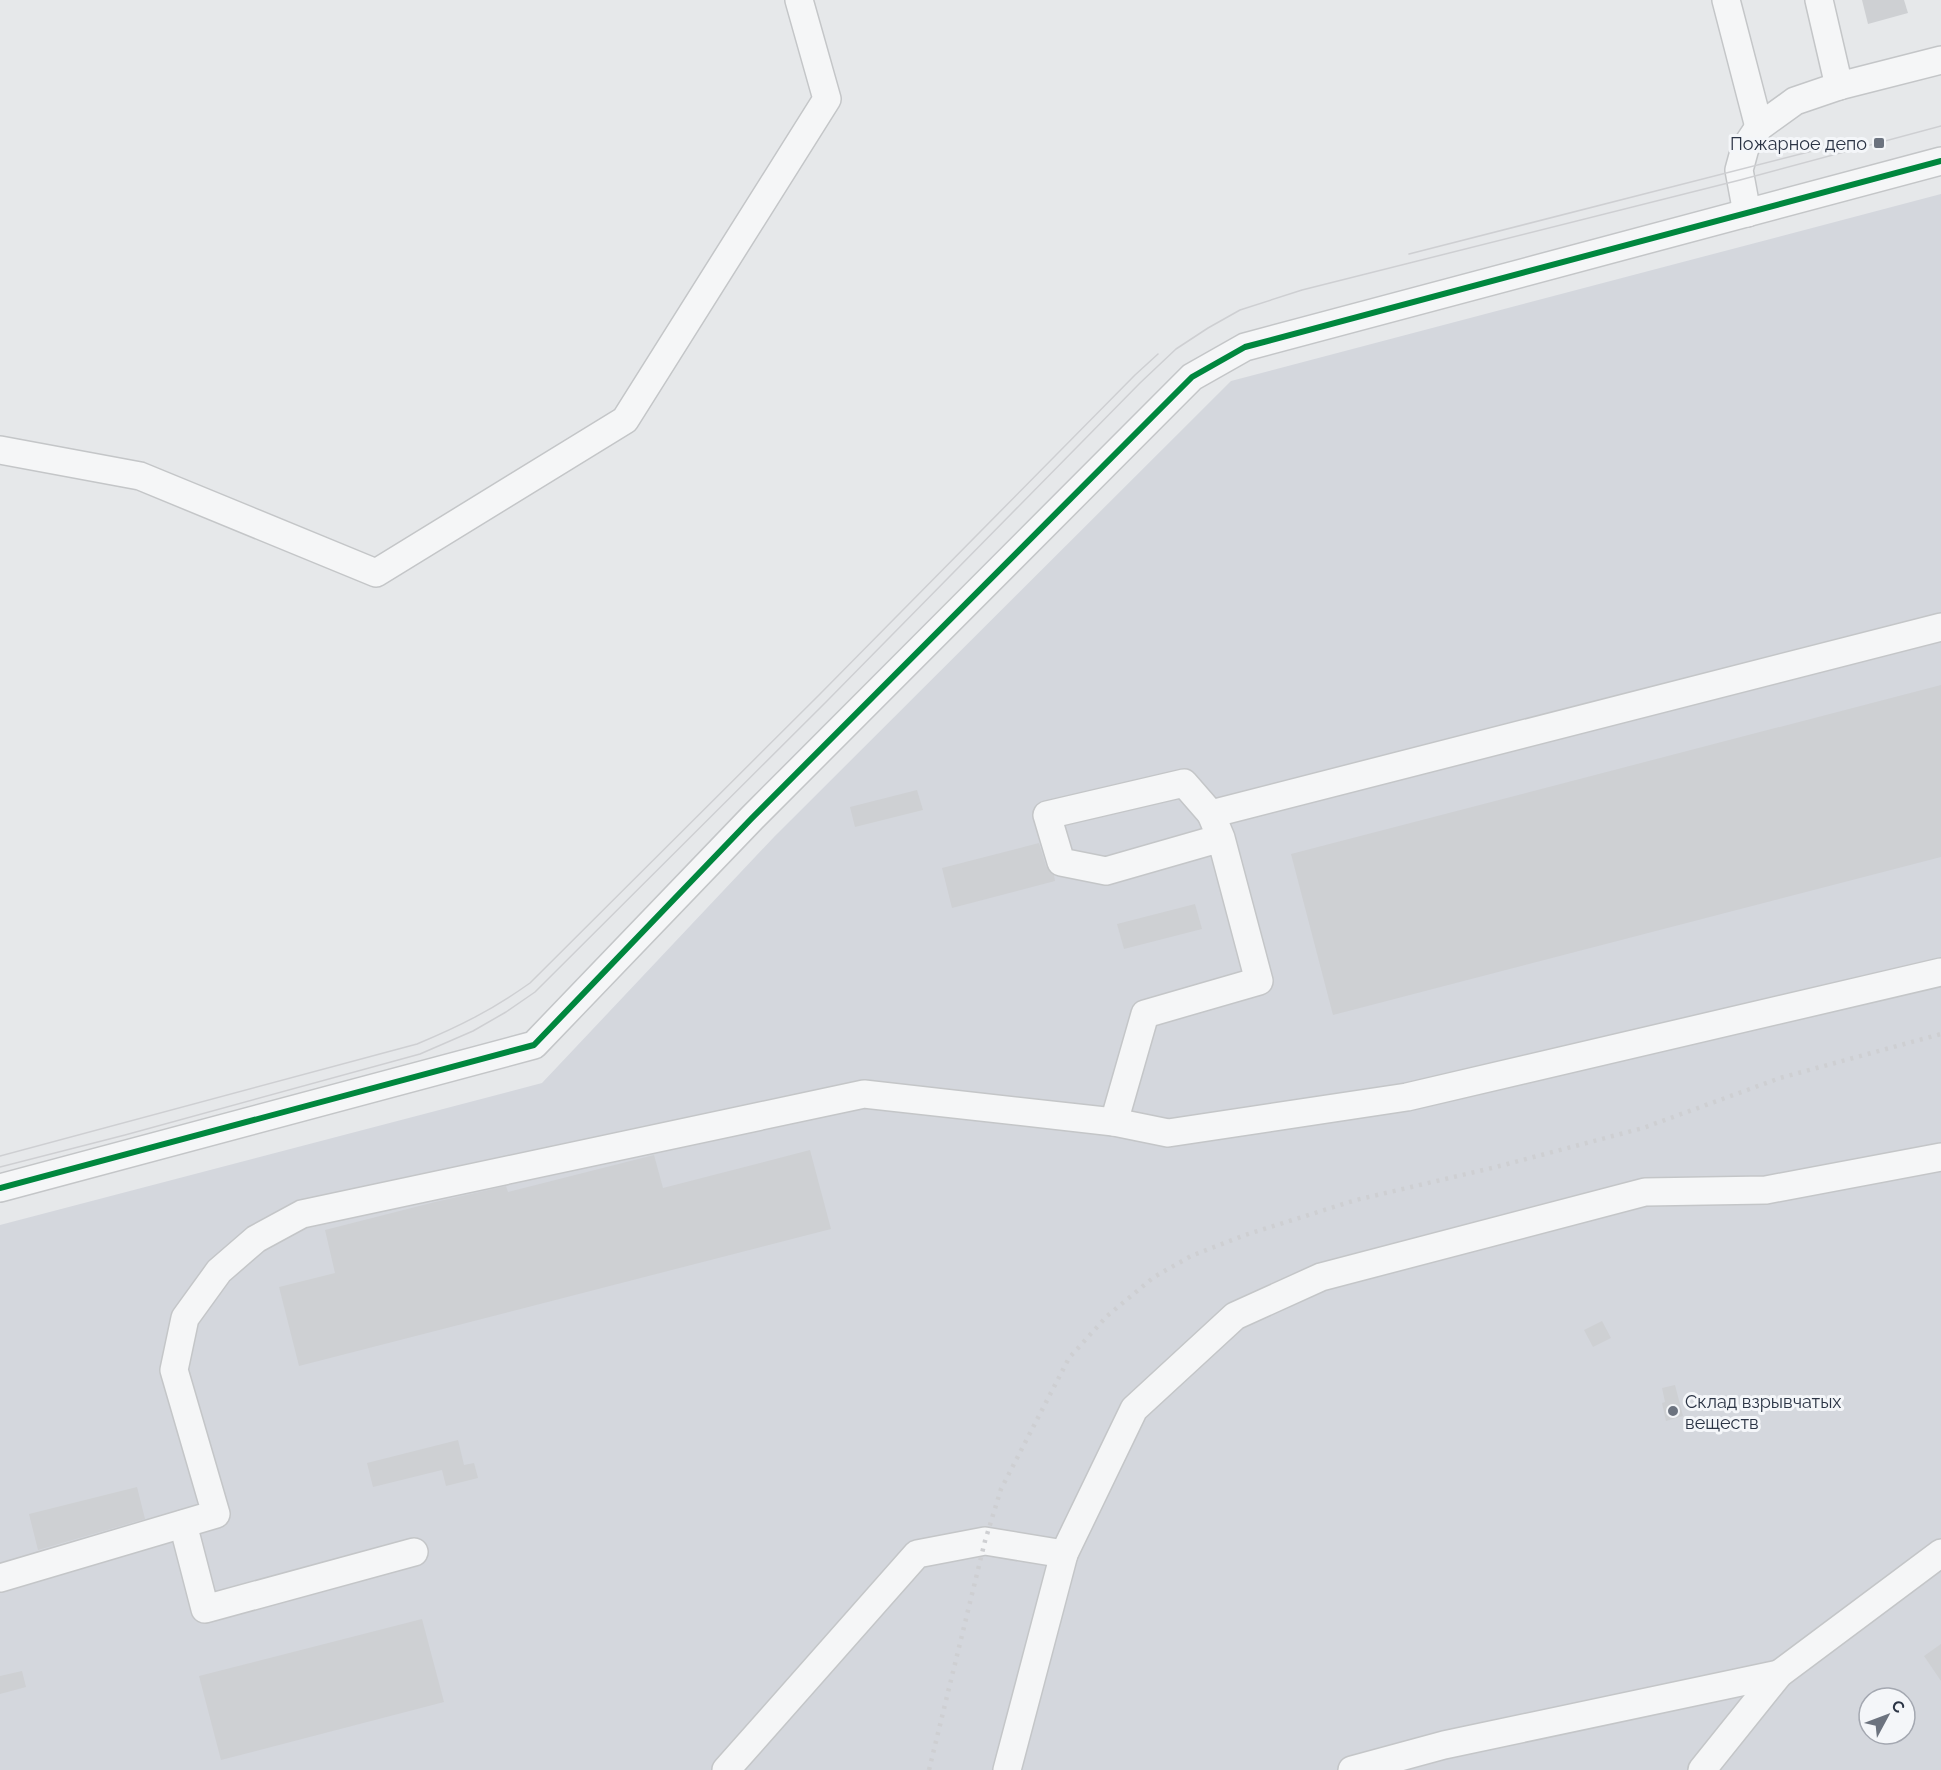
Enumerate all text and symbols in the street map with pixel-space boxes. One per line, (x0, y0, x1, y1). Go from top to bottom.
place label: Пожарное депо (1730, 133, 1867, 154)
marker: Пожарное депо (1872, 136, 1886, 150)
place label: Склад взрывчатых веществ (1685, 1391, 1841, 1433)
marker: Склад взрывчатых веществ (1666, 1404, 1680, 1418)
north arrow (1857, 1686, 1917, 1746)
text: С (1887, 1696, 1909, 1717)

